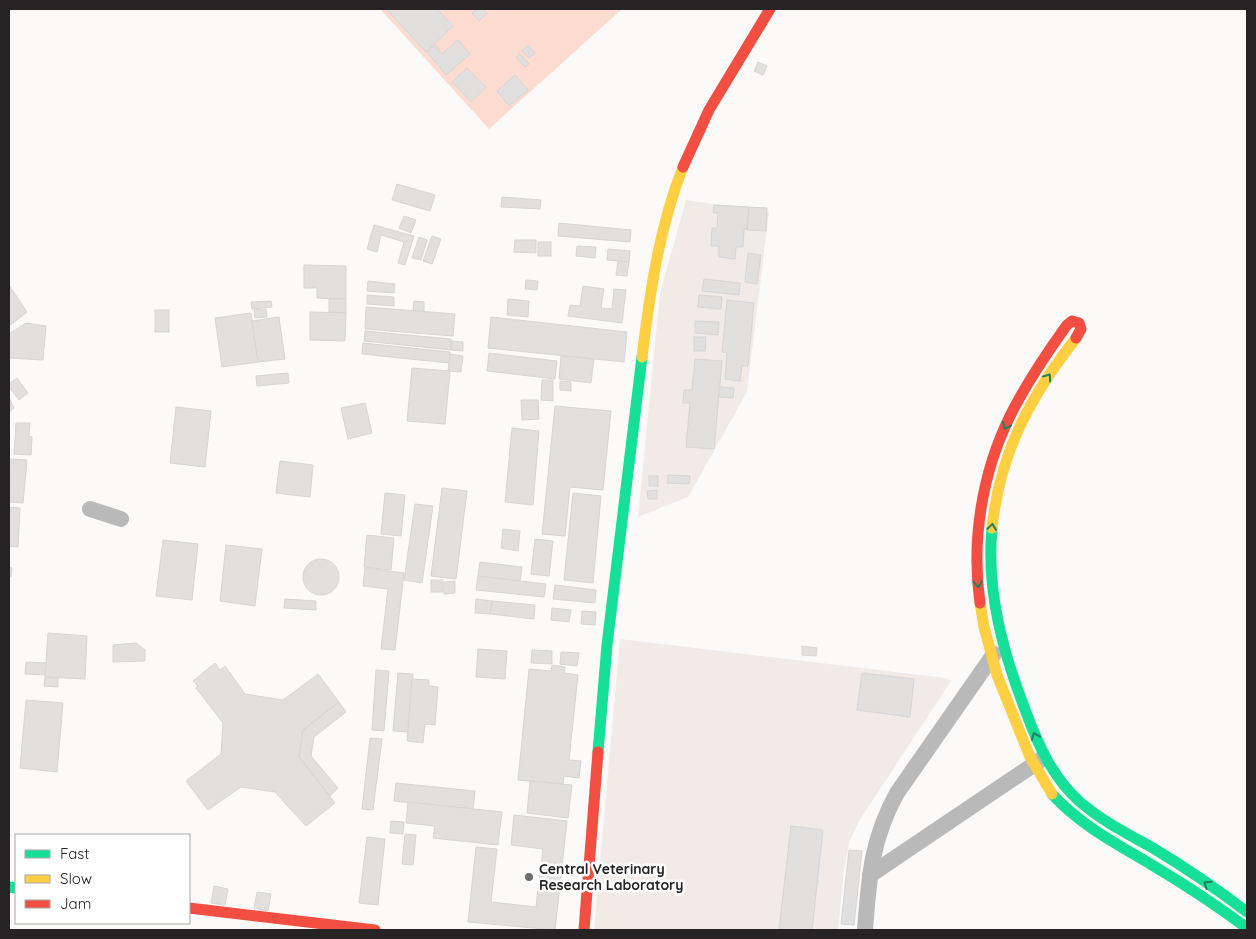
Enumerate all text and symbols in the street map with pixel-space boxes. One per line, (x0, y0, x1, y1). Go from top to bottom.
one-way arrow (1042, 373, 1051, 383)
one-way arrow (1001, 421, 1012, 430)
one-way arrow (986, 523, 997, 531)
one-way arrow (972, 581, 983, 589)
one-way arrow (1030, 732, 1041, 741)
legend (15, 834, 190, 924)
text: Fast (60, 844, 89, 863)
place label: Central Veterinary Research Laboratory (539, 860, 683, 894)
text: Slow (60, 869, 92, 888)
marker: Central Veterinary Research Laboratory (523, 871, 535, 883)
one-way arrow (1204, 881, 1213, 890)
text: Jam (60, 894, 91, 913)

